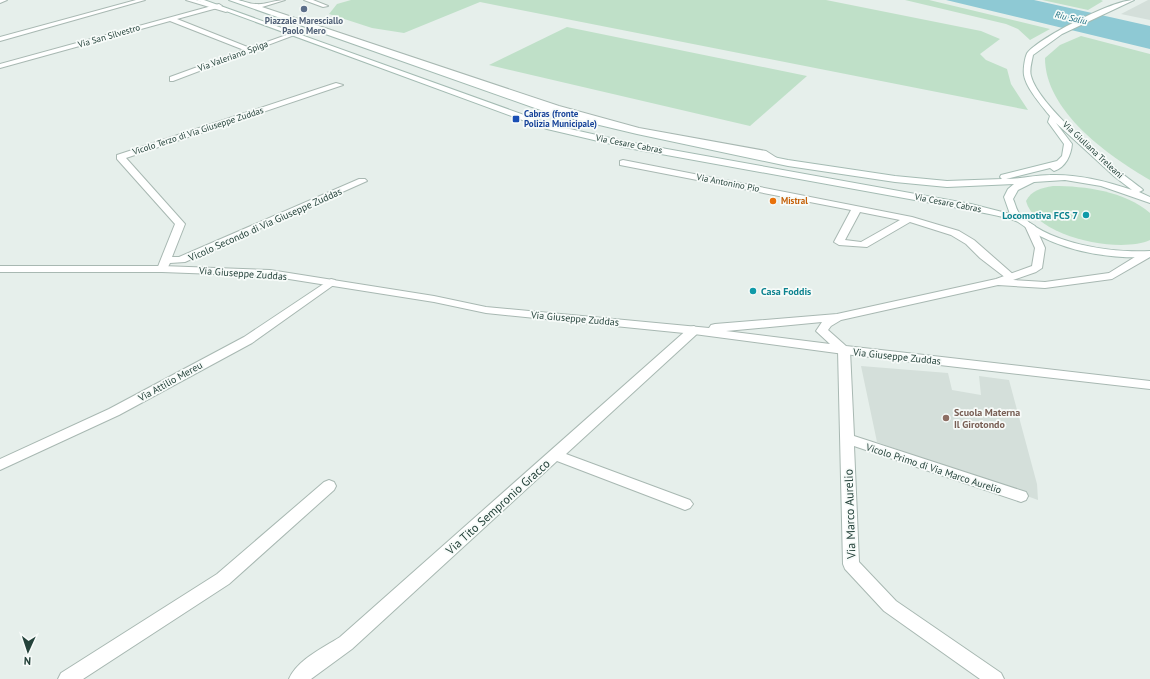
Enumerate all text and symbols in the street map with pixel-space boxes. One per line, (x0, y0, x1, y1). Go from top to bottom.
marker: Piazzale Maresciallo Paolo Mero (299, 4, 309, 14)
water label: Riu Saliu (1054, 8, 1089, 27)
place label: Piazzale Maresciallo Paolo Mero (265, 15, 343, 36)
street label: Via San Silvestro (75, 21, 141, 50)
street label: Via Valeriano Spiga (195, 38, 269, 74)
street label: Vicolo Terzo di Via Giuseppe Zuddas (130, 104, 265, 157)
place label: Cabras (fronte Polizia Municipale) (524, 108, 597, 130)
marker: Cabras (fronte Polizia Municipale) (511, 114, 521, 124)
street label: Via Giuliana Treleani (1060, 118, 1126, 181)
street label: Via Cesare Cabras (594, 131, 664, 155)
street label: Via Antonino Pio (695, 171, 761, 194)
street label: Vicolo Secondo di Via Giuseppe Zuddas (186, 185, 344, 265)
street label: Via Cesare Cabras (913, 190, 983, 214)
place label: Mistral (781, 195, 808, 206)
marker: Mistral (768, 196, 778, 206)
place label: Locomotiva FCS 7 (1002, 209, 1078, 222)
marker: Locomotiva FCS 7 (1081, 210, 1091, 220)
street label: Via Giuseppe Zuddas (197, 264, 287, 283)
place label: Casa Foddis (761, 285, 811, 298)
marker: Casa Foddis (748, 286, 758, 296)
street label: Via Giuseppe Zuddas (529, 308, 620, 329)
street label: Via Giuseppe Zuddas (851, 345, 942, 368)
street label: Via Attilio Mereu (135, 358, 205, 405)
place label: Scuola Materna Il Girotondo (954, 406, 1020, 431)
marker: Scuola Materna Il Girotondo (941, 413, 951, 423)
street label: Vicolo Primo di Via Marco Aurelio (863, 440, 1003, 497)
street label: Via Tito Sempronio Gracco (442, 456, 553, 558)
street label: Via Marco Aurelio (840, 469, 859, 560)
north arrow (8, 631, 48, 671)
text: N (23, 654, 31, 668)

